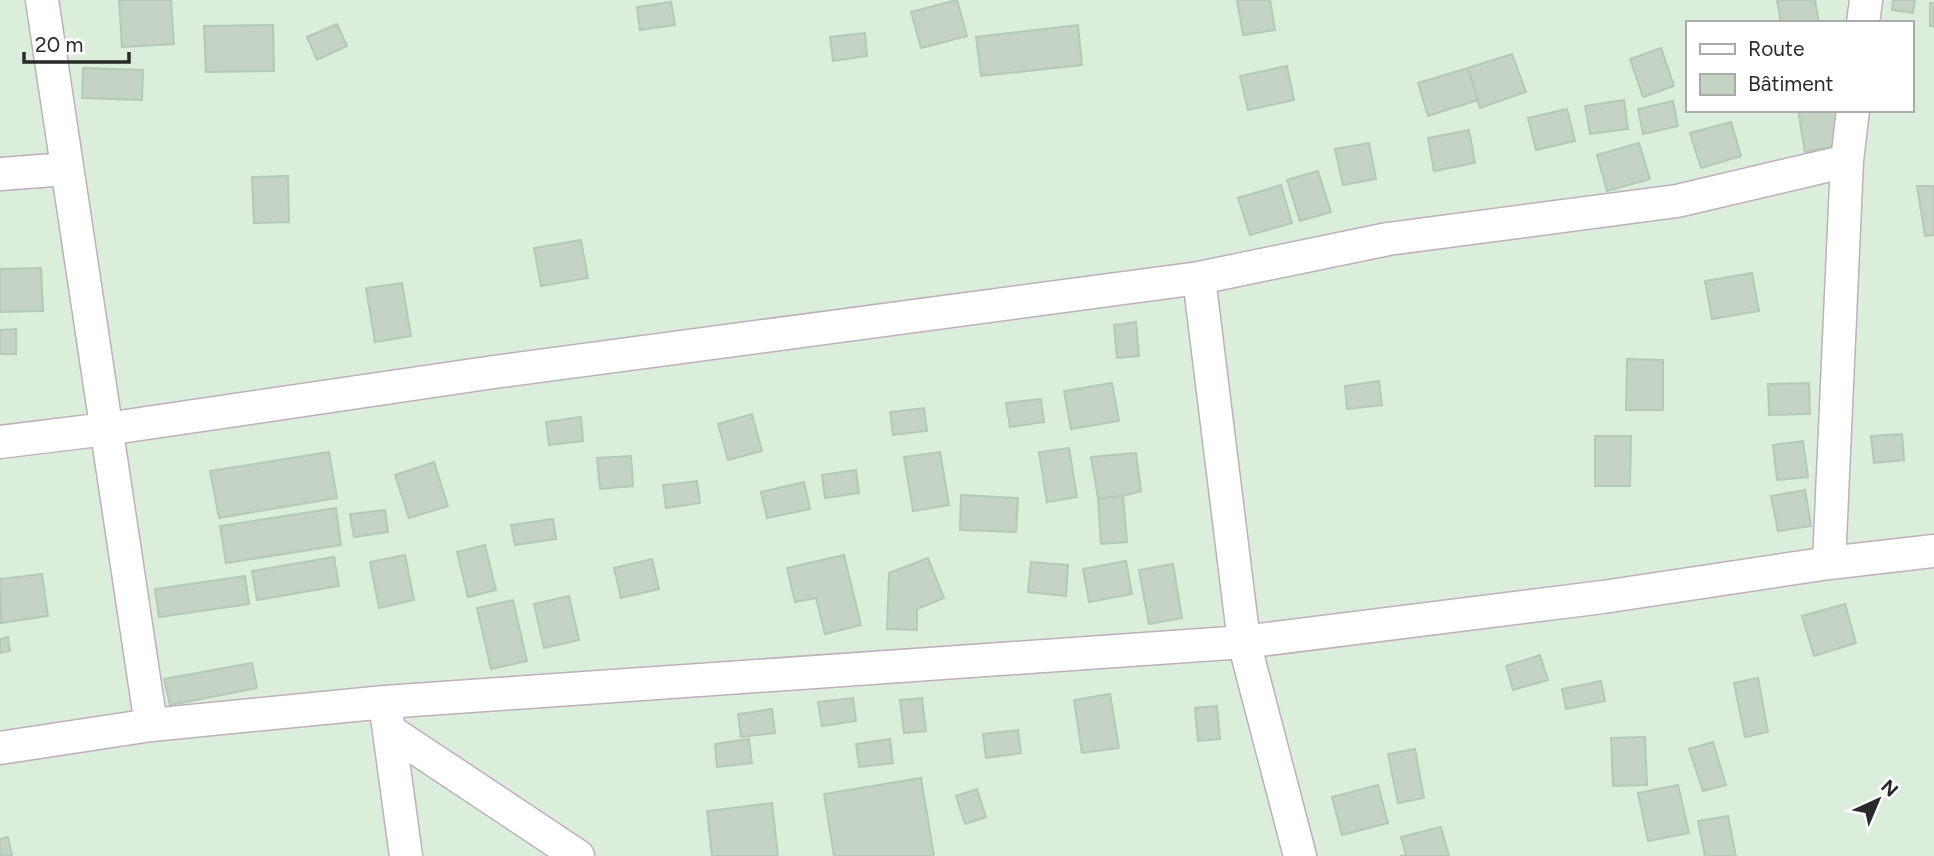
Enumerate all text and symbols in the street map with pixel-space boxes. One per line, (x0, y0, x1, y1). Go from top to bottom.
scale bar (24, 21, 130, 65)
legend (1686, 21, 1913, 112)
text: 20 m (35, 32, 83, 57)
text: Route (1748, 36, 1804, 61)
text: Bâtiment (1748, 71, 1833, 96)
north arrow (1843, 765, 1913, 835)
text: N (1876, 775, 1903, 802)

